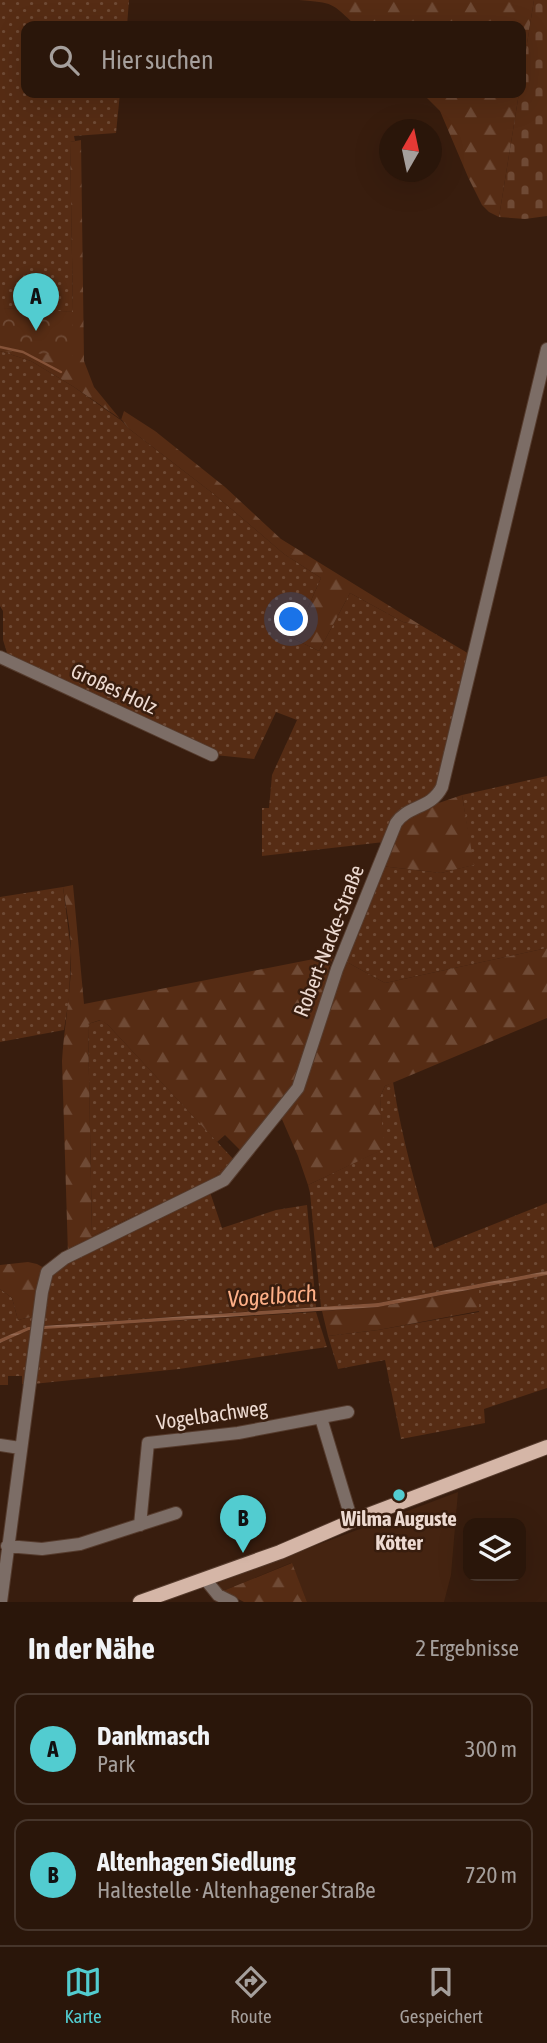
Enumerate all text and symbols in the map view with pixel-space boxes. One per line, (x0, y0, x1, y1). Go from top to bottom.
search box (21, 21, 526, 98)
icon: search (45, 41, 83, 79)
text: Hier suchen (101, 45, 214, 75)
north arrow (379, 119, 442, 182)
pin: A (13, 273, 59, 331)
your location (274, 602, 308, 636)
street label: Großes Holz (68, 658, 162, 719)
street label: Robert-Nacke-Straße (288, 861, 368, 1020)
water label: Vogelbach (226, 1280, 318, 1312)
street label: Vogelbachweg (155, 1394, 269, 1434)
marker: Wilma Auguste Kötter (391, 1487, 407, 1503)
pin: B (220, 1495, 266, 1553)
place label: Wilma Auguste Kötter (340, 1506, 457, 1554)
map controls (463, 1518, 526, 1581)
button: layers (463, 1518, 526, 1581)
text: In der Nähe (28, 1631, 155, 1665)
text: 2 Ergebnisse (415, 1635, 519, 1661)
text: Dankmasch (97, 1721, 210, 1751)
text: A (47, 1736, 59, 1762)
text: 300 m (465, 1736, 517, 1762)
text: Park (97, 1751, 135, 1777)
text: Altenhagen Siedlung (97, 1847, 296, 1877)
text: B (48, 1862, 58, 1888)
text: 720 m (465, 1862, 517, 1888)
text: Haltestelle · Altenhagener Straße (97, 1877, 376, 1903)
tab: Karte (64, 1963, 102, 2027)
tab: Route (230, 1963, 272, 2027)
tab: Gespeichert (400, 1963, 483, 2027)

